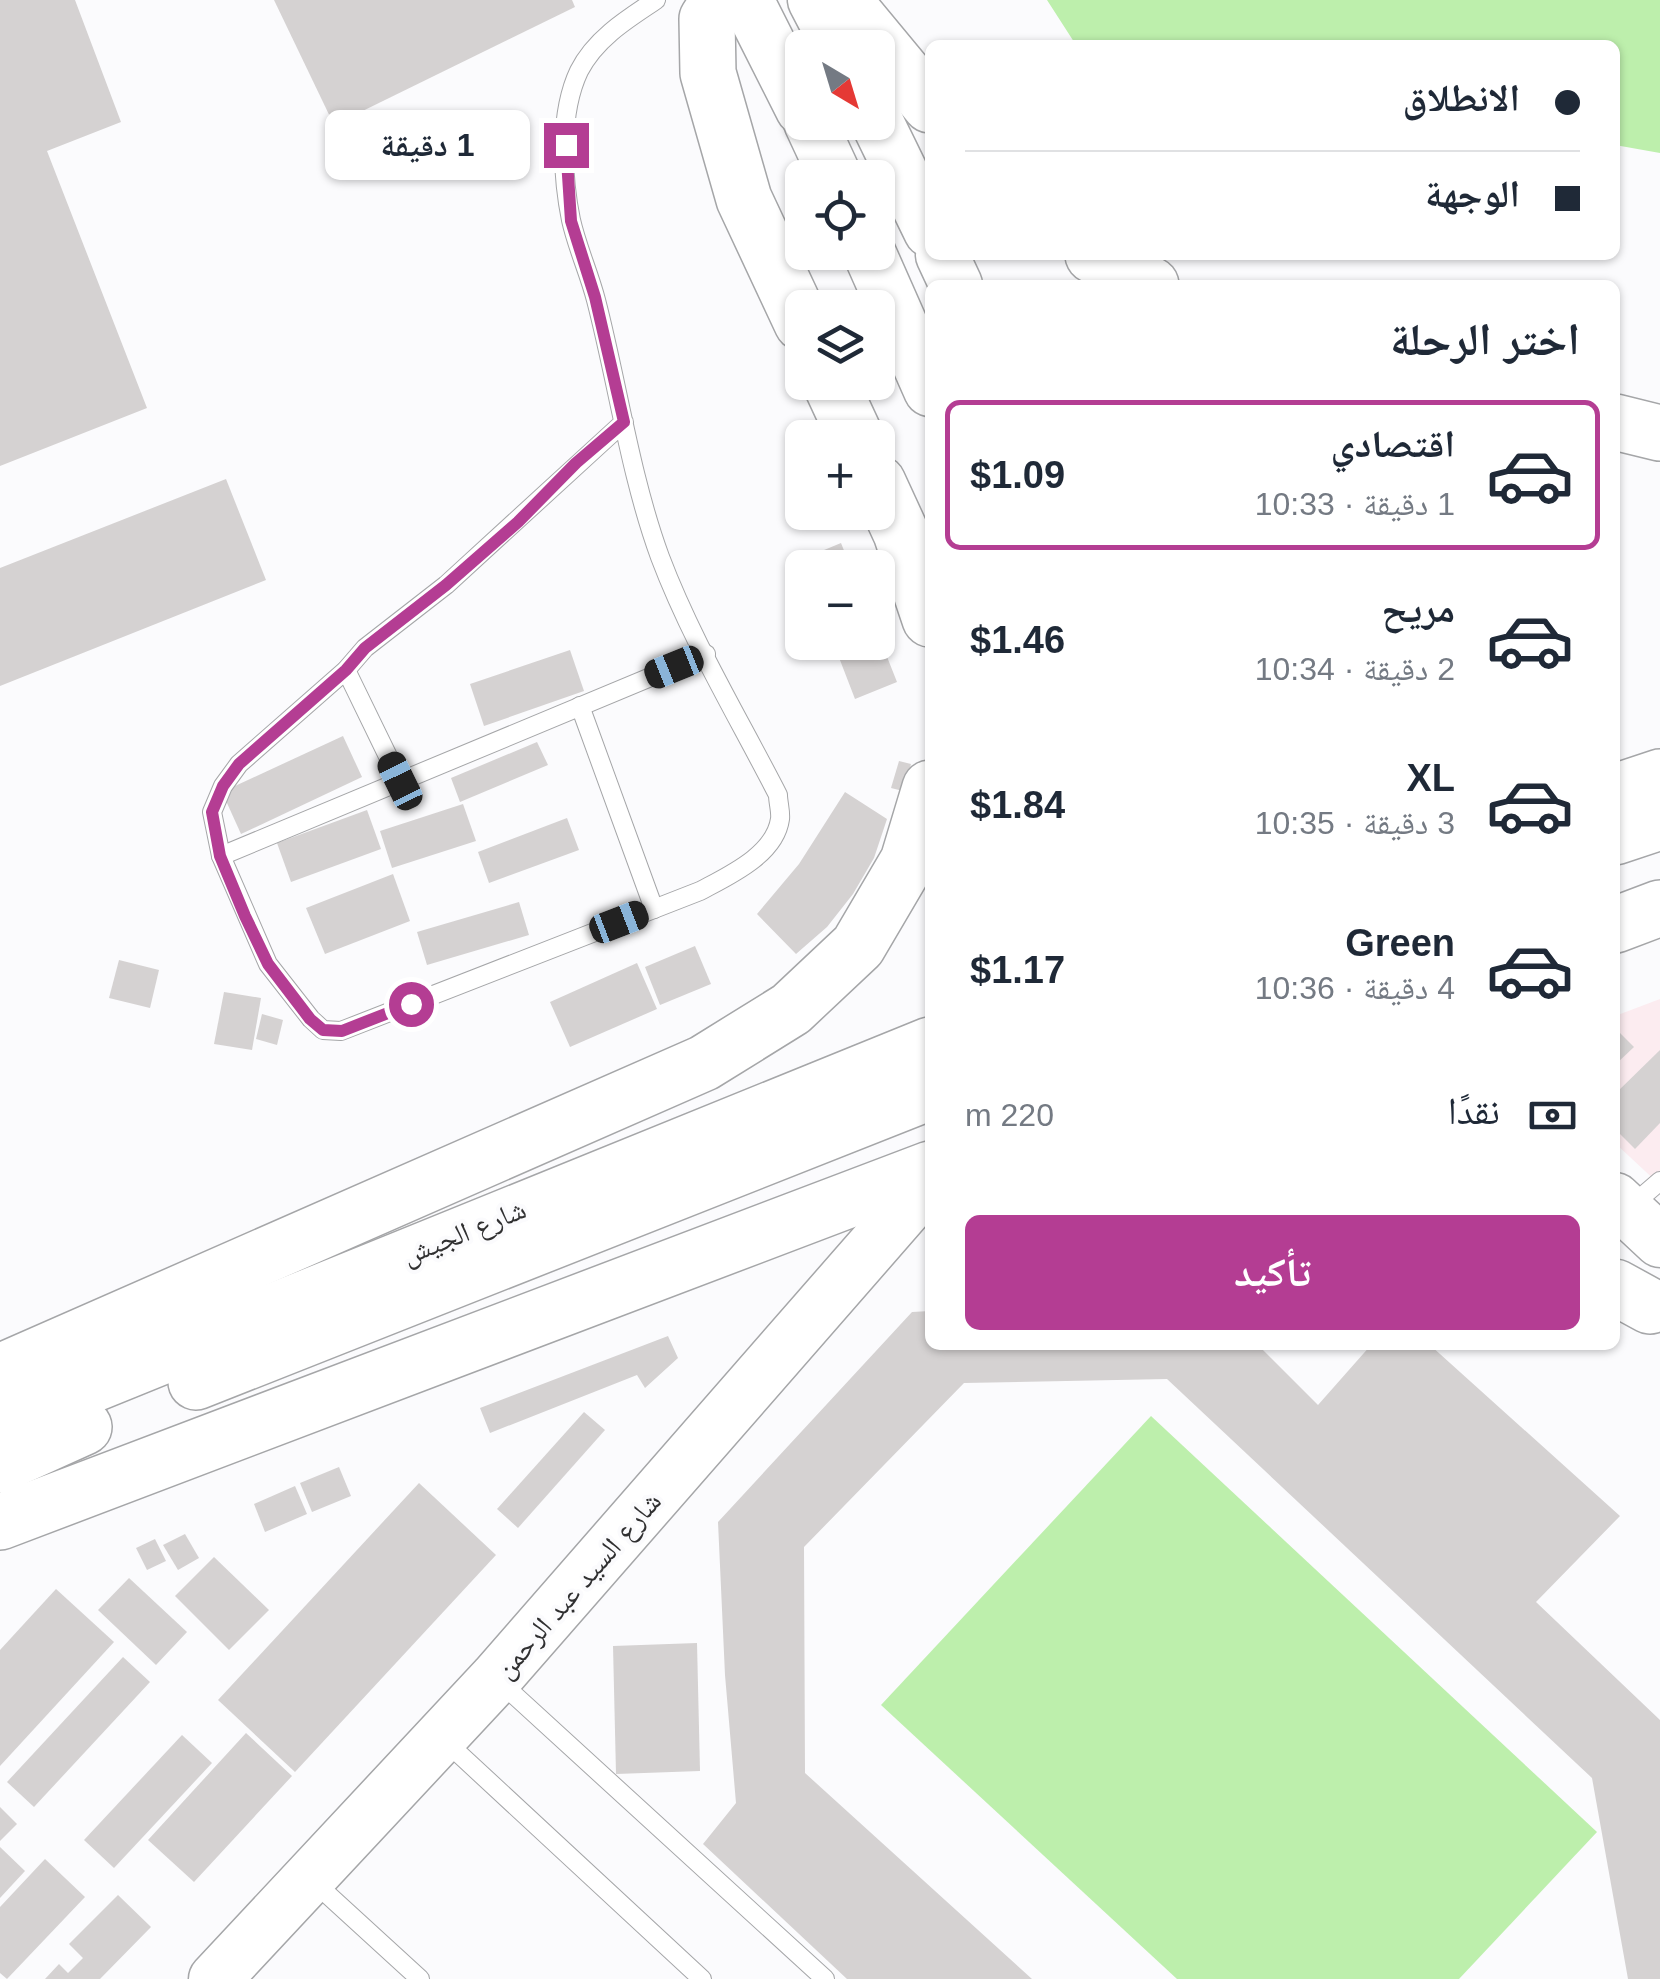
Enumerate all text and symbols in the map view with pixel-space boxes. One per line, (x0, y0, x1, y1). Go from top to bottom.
north arrow (785, 30, 895, 140)
map controls (785, 30, 895, 660)
text: الانطلاق (1402, 77, 1520, 119)
callout: 1 دقيقة (326, 110, 531, 180)
route end (544, 123, 589, 168)
text: 1 دقيقة (381, 127, 474, 163)
button: locate (785, 160, 895, 270)
text: الوجهة (1425, 173, 1520, 215)
button: layers (785, 290, 895, 400)
text: اختر الرحلة (1390, 314, 1580, 365)
button: + (785, 420, 895, 530)
text: اقتصادي (1331, 423, 1455, 465)
icon: car (1485, 430, 1575, 520)
text: $1.09 (970, 454, 1065, 496)
text: 1 دقيقة · 10:33 (1255, 486, 1455, 522)
button: − (785, 550, 895, 660)
text: مريح (1381, 588, 1455, 630)
icon: car (1485, 595, 1575, 685)
text: $1.46 (970, 619, 1065, 661)
car (641, 642, 707, 692)
text: 2 دقيقة · 10:34 (1255, 651, 1455, 687)
car (373, 747, 427, 815)
text: XL (1406, 757, 1455, 799)
icon: car (1485, 760, 1575, 850)
text: $1.84 (970, 784, 1065, 826)
text: 3 دقيقة · 10:35 (1255, 805, 1455, 841)
car (586, 897, 652, 947)
text: Green (1345, 922, 1455, 964)
icon: car (1485, 925, 1575, 1015)
text: $1.17 (970, 949, 1065, 991)
text: 4 دقيقة · 10:36 (1255, 970, 1455, 1006)
route start (389, 982, 434, 1027)
icon: cash (1525, 1088, 1580, 1143)
text: نقدًا (1448, 1090, 1500, 1132)
text: 220 m (965, 1097, 1054, 1133)
street label: شارع الجيش (398, 1193, 531, 1273)
button: تأكيد (965, 1215, 1580, 1330)
street label: شارع السيد عبد الرحمن (489, 1486, 669, 1686)

